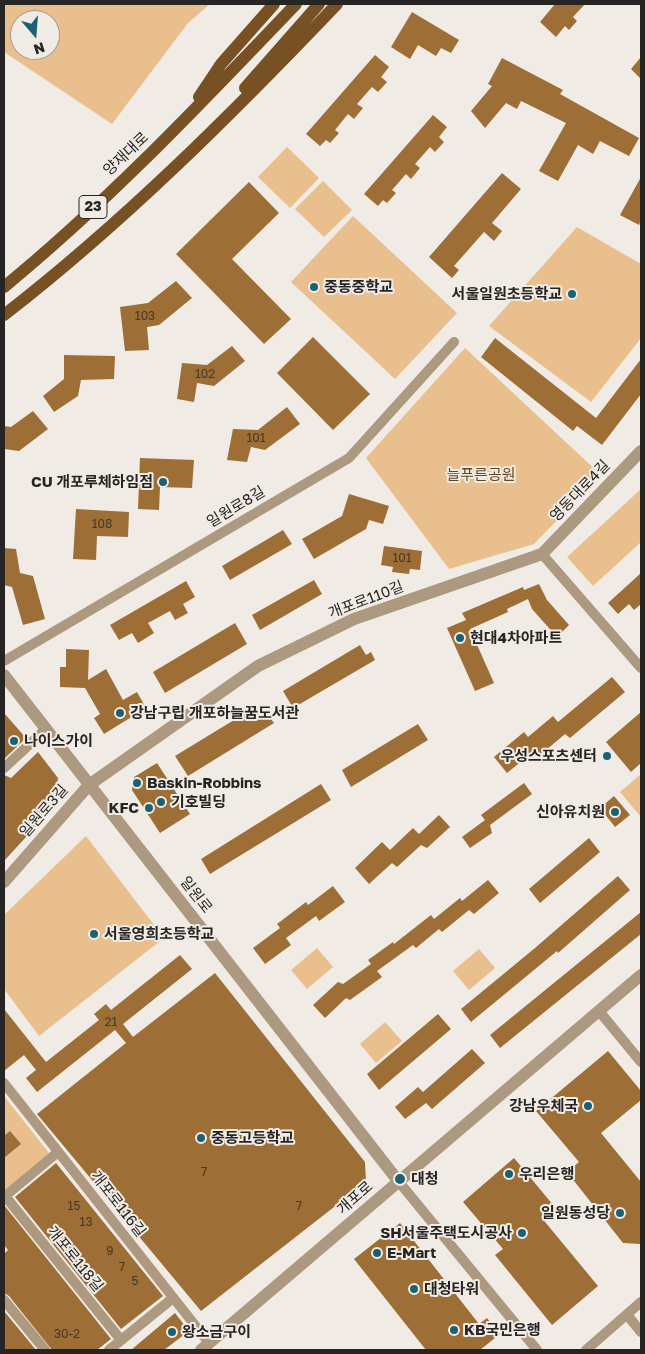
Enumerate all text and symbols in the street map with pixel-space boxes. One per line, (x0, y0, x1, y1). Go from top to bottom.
north arrow (10, 10, 60, 60)
text: N (32, 39, 47, 59)
street label: 양재대로 (100, 129, 152, 179)
road number: 23 (79, 196, 107, 218)
place label: 중동중학교 (324, 278, 393, 296)
marker: 중동중학교 (308, 281, 320, 293)
place label: 서울일원초등학교 (452, 285, 562, 303)
marker: 서울일원초등학교 (566, 288, 578, 300)
house number: 103 (135, 309, 155, 323)
house number: 102 (195, 367, 215, 381)
house number: 101 (246, 431, 266, 445)
street label: 영동대로4길 (546, 457, 614, 525)
park label: 늘푸른공원 (447, 466, 515, 484)
place label: CU 개포루체하임점 (31, 473, 153, 491)
marker: CU 개포루체하임점 (157, 476, 169, 488)
street label: 일원로8길 (204, 483, 268, 531)
house number: 108 (92, 517, 112, 531)
house number: 101 (392, 551, 412, 565)
street label: 개포로110길 (326, 577, 406, 623)
place label: 현대4차아파트 (470, 629, 562, 647)
marker: 현대4차아파트 (454, 632, 466, 644)
place label: 강남구립 개포하늘꿈도서관 (130, 704, 299, 722)
marker: 강남구립 개포하늘꿈도서관 (114, 707, 126, 719)
place label: 나이스가이 (24, 732, 93, 750)
marker: 나이스가이 (8, 735, 20, 747)
place label: 우성스포츠센터 (500, 747, 597, 765)
marker: 우성스포츠센터 (601, 750, 613, 762)
place label: Baskin-Robbins (147, 774, 261, 792)
marker: Baskin-Robbins (131, 777, 143, 789)
street label: 일원로3길 (16, 781, 72, 841)
place label: 기호빌딩 (171, 793, 226, 811)
marker: 기호빌딩 (155, 796, 167, 808)
place label: KFC (109, 799, 139, 817)
marker: KFC (143, 802, 155, 814)
place label: 신아유치원 (536, 803, 605, 821)
marker: 신아유치원 (609, 806, 621, 818)
street label: 일원로 (176, 873, 216, 917)
place label: 서울영희초등학교 (104, 925, 214, 943)
marker: 서울영희초등학교 (88, 928, 100, 940)
house number: 21 (105, 1015, 117, 1029)
place label: 강남우체국 (509, 1097, 578, 1115)
marker: 강남우체국 (582, 1100, 594, 1112)
place label: 중동고등학교 (211, 1129, 294, 1147)
marker: 중동고등학교 (195, 1132, 207, 1144)
house number: 7 (201, 1165, 207, 1179)
place label: 우리은행 (519, 1165, 574, 1183)
street label: 개포로116길 (87, 1167, 149, 1241)
marker: 우리은행 (503, 1168, 515, 1180)
place label: 대청 (411, 1170, 439, 1188)
marker: 대청 (393, 1172, 407, 1186)
street label: 개포로 (333, 1178, 377, 1218)
house number: 15 (68, 1199, 80, 1213)
house number: 7 (296, 1199, 302, 1213)
place label: 일원동성당 (541, 1204, 610, 1222)
marker: 일원동성당 (614, 1207, 626, 1219)
house number: 13 (80, 1215, 92, 1229)
street label: 개포로118길 (43, 1223, 107, 1295)
place label: SH서울주택도시공사 (380, 1224, 512, 1242)
marker: SH서울주택도시공사 (516, 1227, 528, 1239)
house number: 9 (106, 1244, 114, 1258)
place label: E-Mart (387, 1244, 436, 1262)
marker: E-Mart (371, 1247, 383, 1259)
house number: 7 (119, 1260, 125, 1274)
house number: 5 (132, 1274, 138, 1288)
place label: 대청타워 (424, 1280, 479, 1298)
marker: 대청타워 (408, 1283, 420, 1295)
place label: KB국민은행 (464, 1321, 541, 1339)
place label: 왕소금구이 (182, 1323, 251, 1341)
marker: KB국민은행 (448, 1324, 460, 1336)
marker: 왕소금구이 (166, 1326, 178, 1338)
house number: 30-2 (54, 1327, 80, 1341)

